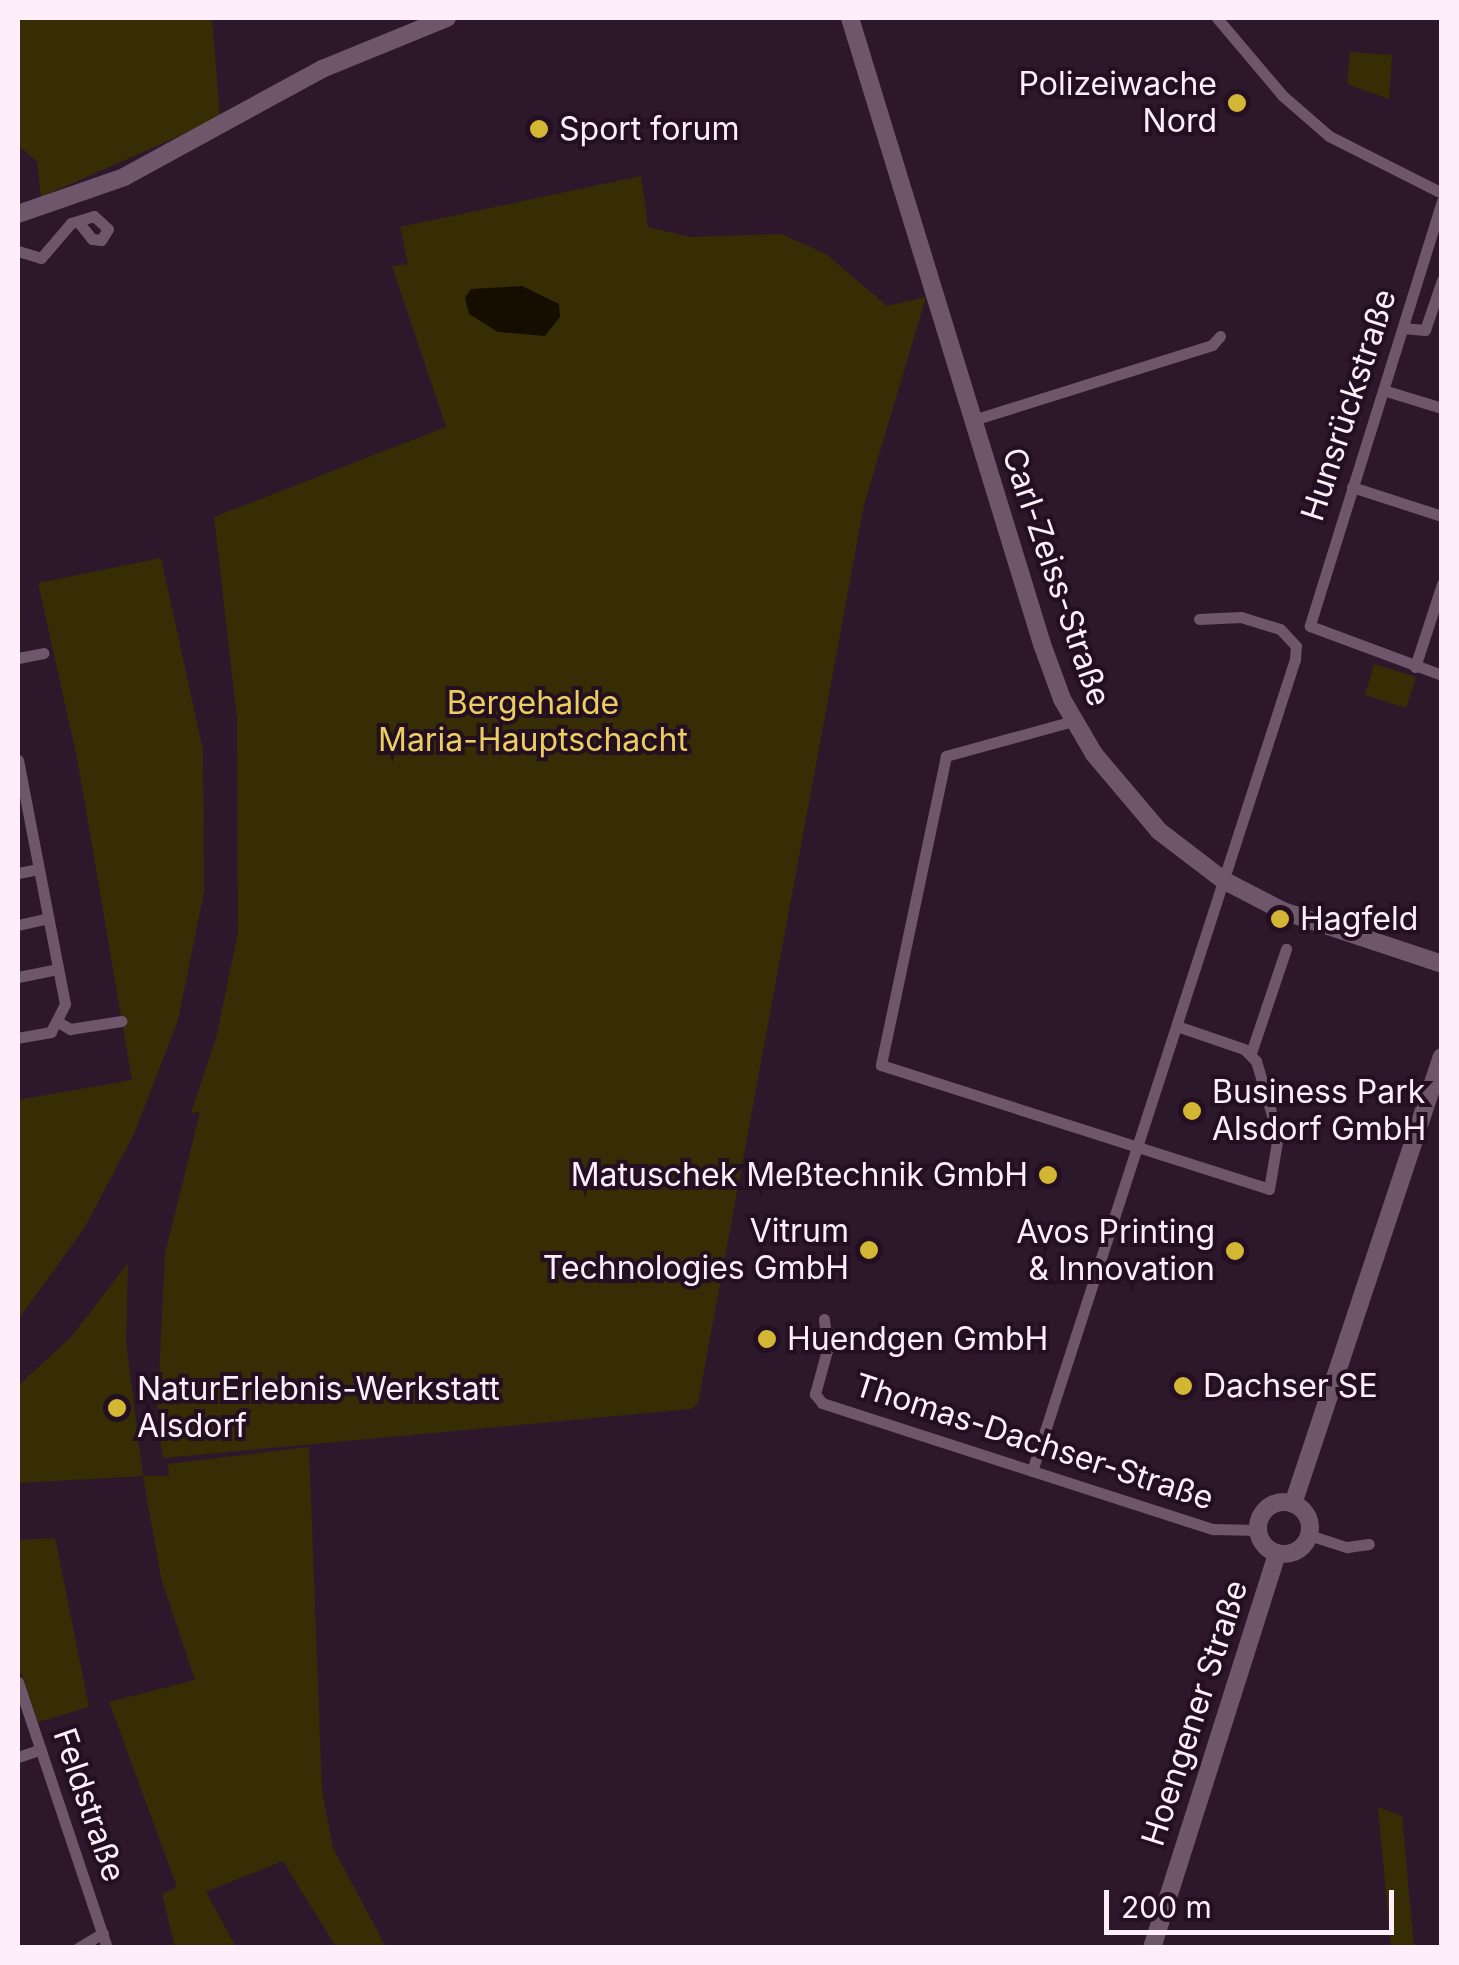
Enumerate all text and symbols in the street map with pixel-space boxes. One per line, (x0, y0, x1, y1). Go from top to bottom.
place label: Polizeiwache Nord (1018, 66, 1217, 141)
marker: Polizeiwache Nord (1226, 92, 1248, 114)
place label: Sport forum (559, 110, 739, 148)
marker: Sport forum (528, 118, 550, 140)
street label: Hunsrückstraße (1293, 284, 1405, 526)
street label: Carl-Zeiss-Straße (994, 443, 1118, 711)
park label: Bergehalde Maria-Hauptschacht (378, 685, 688, 760)
place label: Hagfeld (1300, 900, 1418, 938)
marker: Hagfeld (1269, 908, 1291, 930)
place label: Business Park Alsdorf GmbH (1212, 1074, 1426, 1149)
marker: Business Park Alsdorf GmbH (1181, 1100, 1203, 1122)
place label: Matuschek Meßtechnik GmbH (571, 1156, 1028, 1194)
marker: Matuschek Meßtechnik GmbH (1037, 1164, 1059, 1186)
place label: Vitrum Technologies GmbH (543, 1213, 849, 1288)
place label: Avos Printing & Innovation (1016, 1214, 1215, 1289)
marker: Vitrum Technologies GmbH (858, 1239, 880, 1261)
marker: Avos Printing & Innovation (1224, 1240, 1246, 1262)
place label: Huendgen GmbH (787, 1320, 1048, 1358)
marker: Huendgen GmbH (756, 1328, 778, 1350)
street label: Thomas-Dachser-Straße (850, 1366, 1218, 1518)
place label: Dachser SE (1203, 1367, 1378, 1405)
place label: NaturErlebnis-Werkstatt Alsdorf (137, 1371, 500, 1446)
marker: Dachser SE (1172, 1375, 1194, 1397)
marker: NaturErlebnis-Werkstatt Alsdorf (106, 1397, 128, 1419)
street label: Hoengener Straße (1134, 1575, 1256, 1851)
street label: Feldstraße (45, 1723, 133, 1887)
scale bar (1109, 1870, 1399, 1932)
text: 200 m (1121, 1889, 1212, 1925)

